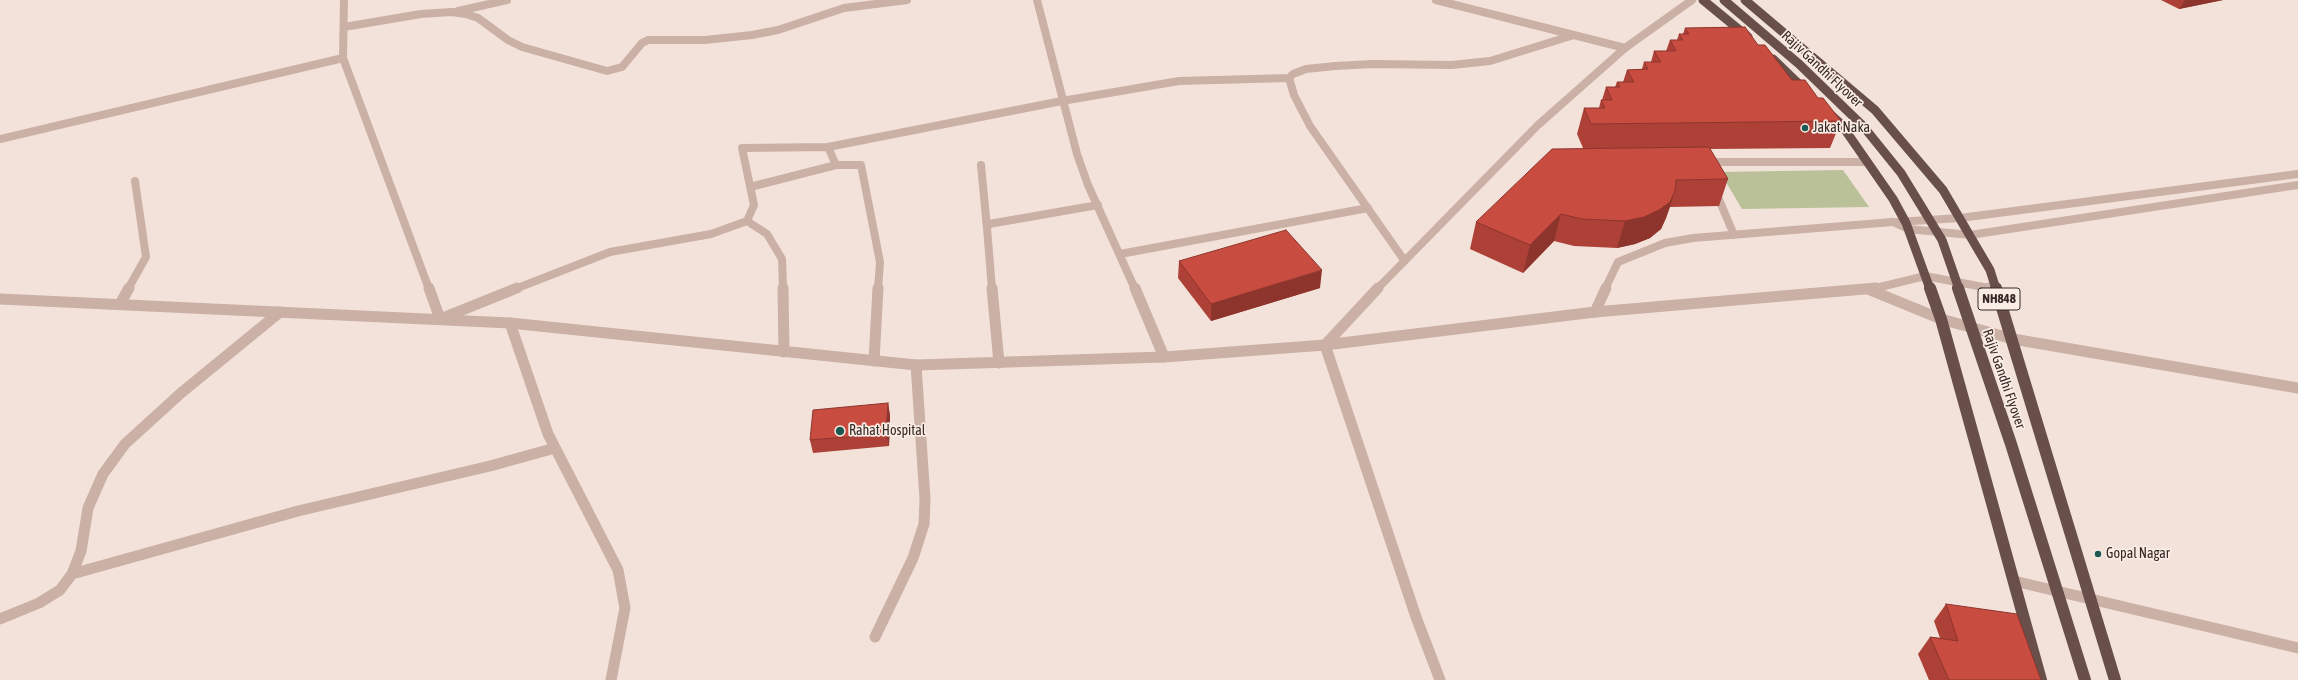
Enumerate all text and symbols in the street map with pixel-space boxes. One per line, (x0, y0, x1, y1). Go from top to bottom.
street label: Rajiv Gandhi Flyover (1778, 27, 1866, 111)
place label: Jakat Naka (1813, 120, 1870, 136)
marker: Jakat Naka (1800, 123, 1810, 133)
road number: NH848 (1978, 288, 2020, 310)
street label: Rajiv Gandhi Flyover (1979, 327, 2029, 431)
place label: Rahat Hospital (849, 423, 926, 439)
marker: Rahat Hospital (834, 425, 846, 437)
place label: Gopal Nagar (2106, 546, 2170, 562)
marker: Gopal Nagar (2093, 549, 2103, 559)

